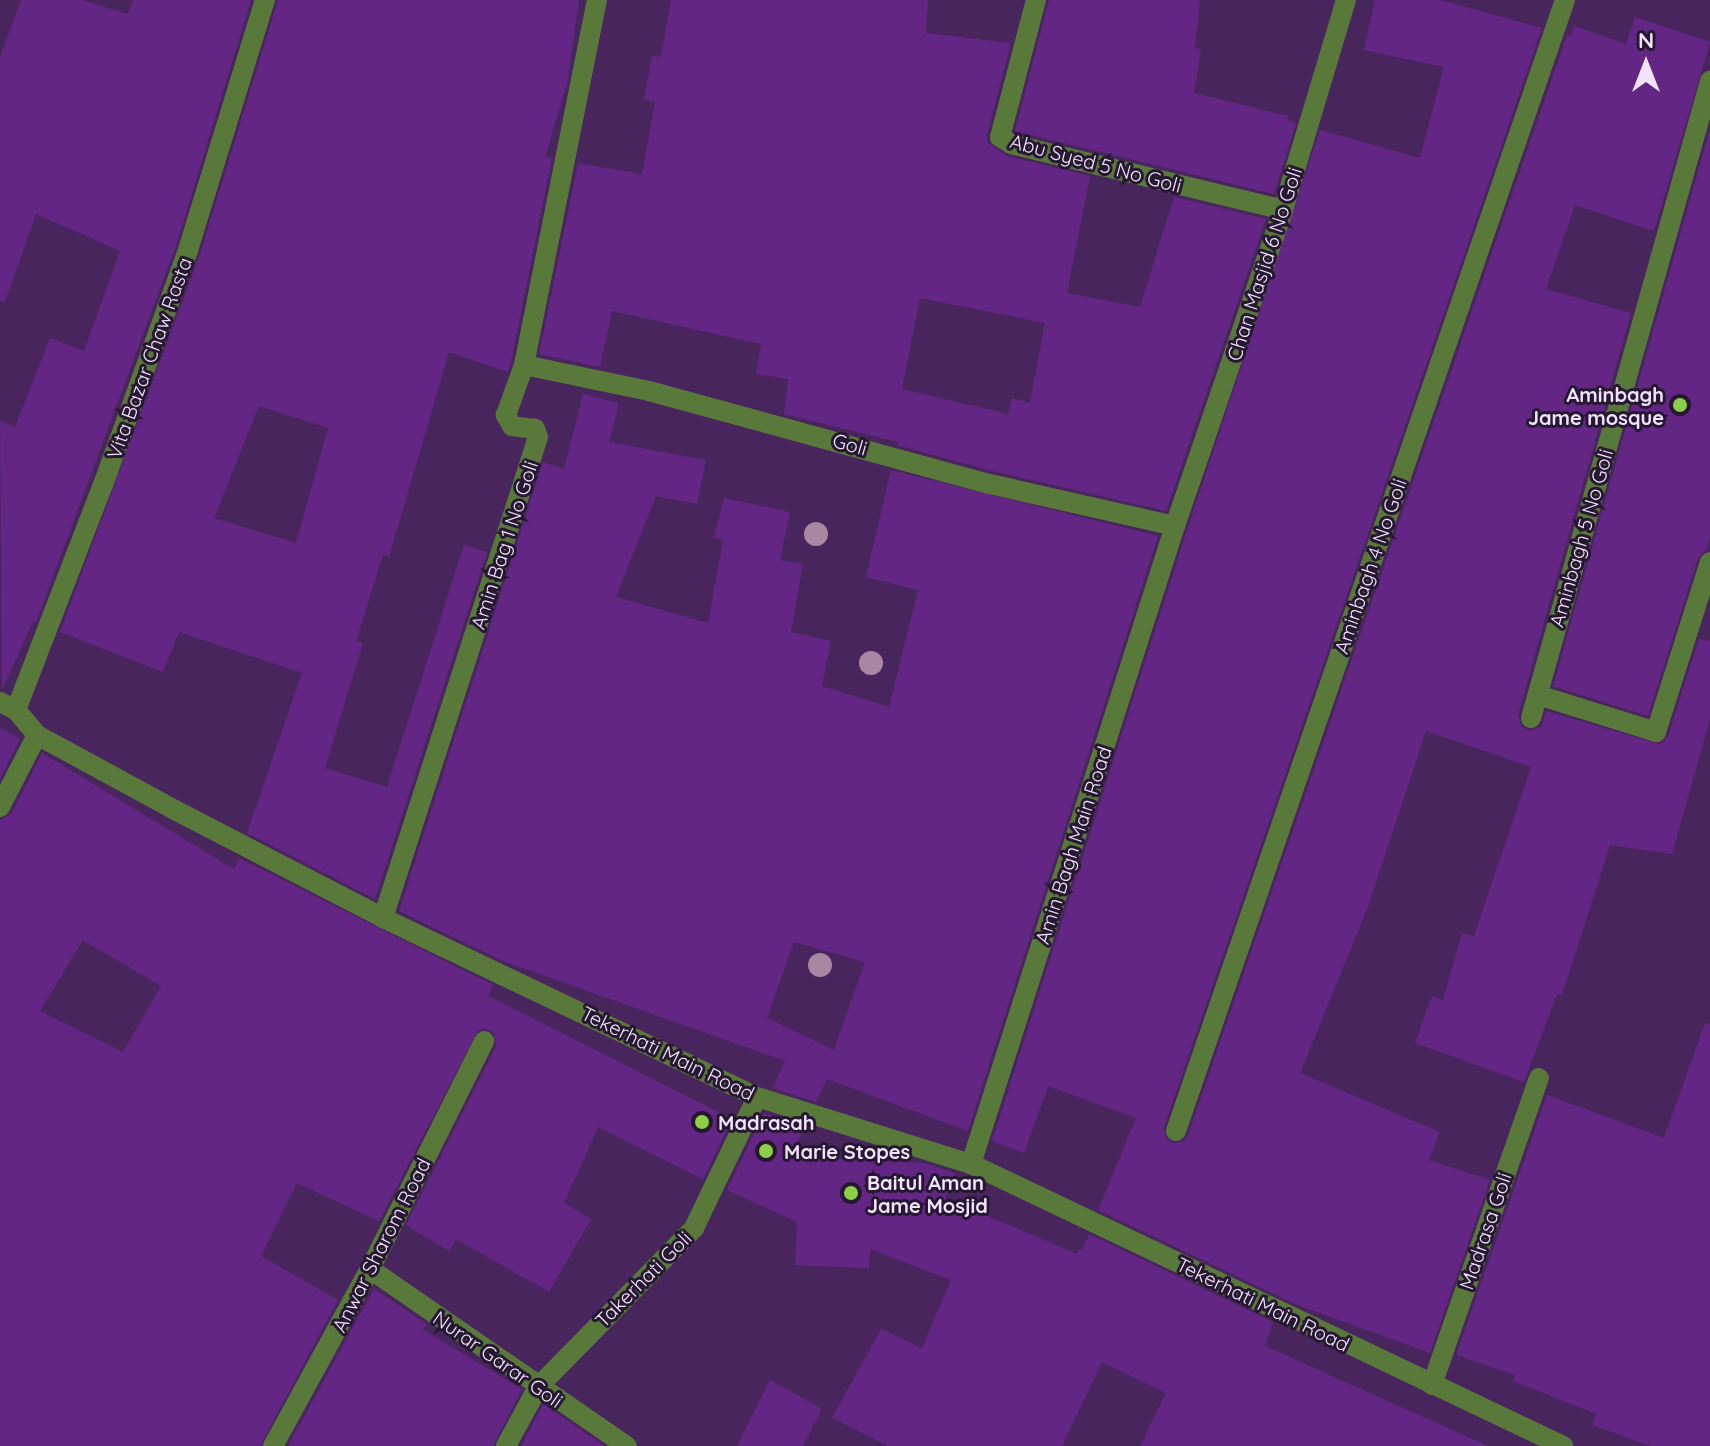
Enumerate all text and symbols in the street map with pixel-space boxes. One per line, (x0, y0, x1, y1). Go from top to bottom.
north arrow (1606, 24, 1686, 104)
text: N (1638, 26, 1654, 54)
street label: Abu Syed 5 No Goli (1008, 129, 1184, 197)
street label: Chan Masjid 6 No Goli (1221, 164, 1307, 364)
street label: Vita Bazar Chaw Rasta (101, 254, 197, 462)
place label: Aminbagh Jame mosque (1528, 382, 1664, 429)
marker: Aminbagh Jame mosque (1671, 396, 1689, 414)
street label: Goli (830, 428, 870, 460)
street label: Aminbagh 5 No Goli (1544, 446, 1618, 630)
street label: Amin Bag 1 No Goli (465, 458, 543, 632)
street label: Aminbagh 4 No Goli (1329, 475, 1411, 657)
street label: Amin Bagh Main Road (1030, 743, 1116, 947)
street label: Tekerhati Main Road (577, 1001, 759, 1105)
place label: Madrasah (718, 1110, 815, 1134)
marker: Madrasah (693, 1113, 711, 1131)
place label: Marie Stopes (784, 1139, 910, 1163)
marker: Marie Stopes (755, 1140, 777, 1162)
street label: Anwar Sharom Road (327, 1154, 435, 1336)
street label: Madrasa Goli (1454, 1169, 1516, 1293)
place label: Baitul Aman Jame Mosjid (867, 1170, 988, 1217)
marker: Baitul Aman Jame Mosjid (842, 1184, 860, 1202)
street label: Takerhati Goli (590, 1226, 696, 1332)
street label: Tekerhati Main Road (1172, 1252, 1354, 1356)
street label: Nurar Garar Goli (429, 1305, 567, 1413)

